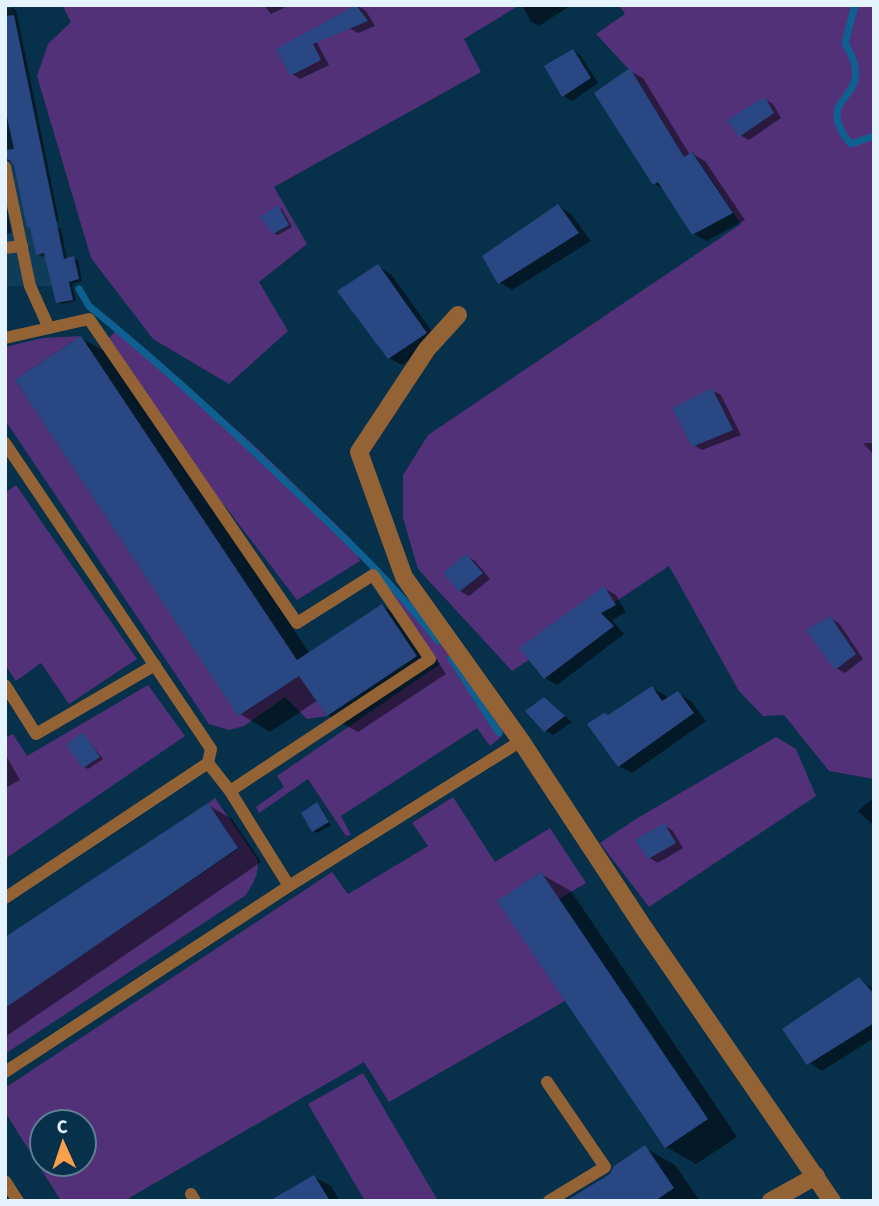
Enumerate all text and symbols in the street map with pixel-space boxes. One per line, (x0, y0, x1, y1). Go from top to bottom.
north arrow (28, 1108, 98, 1178)
text: С (56, 1114, 68, 1141)

